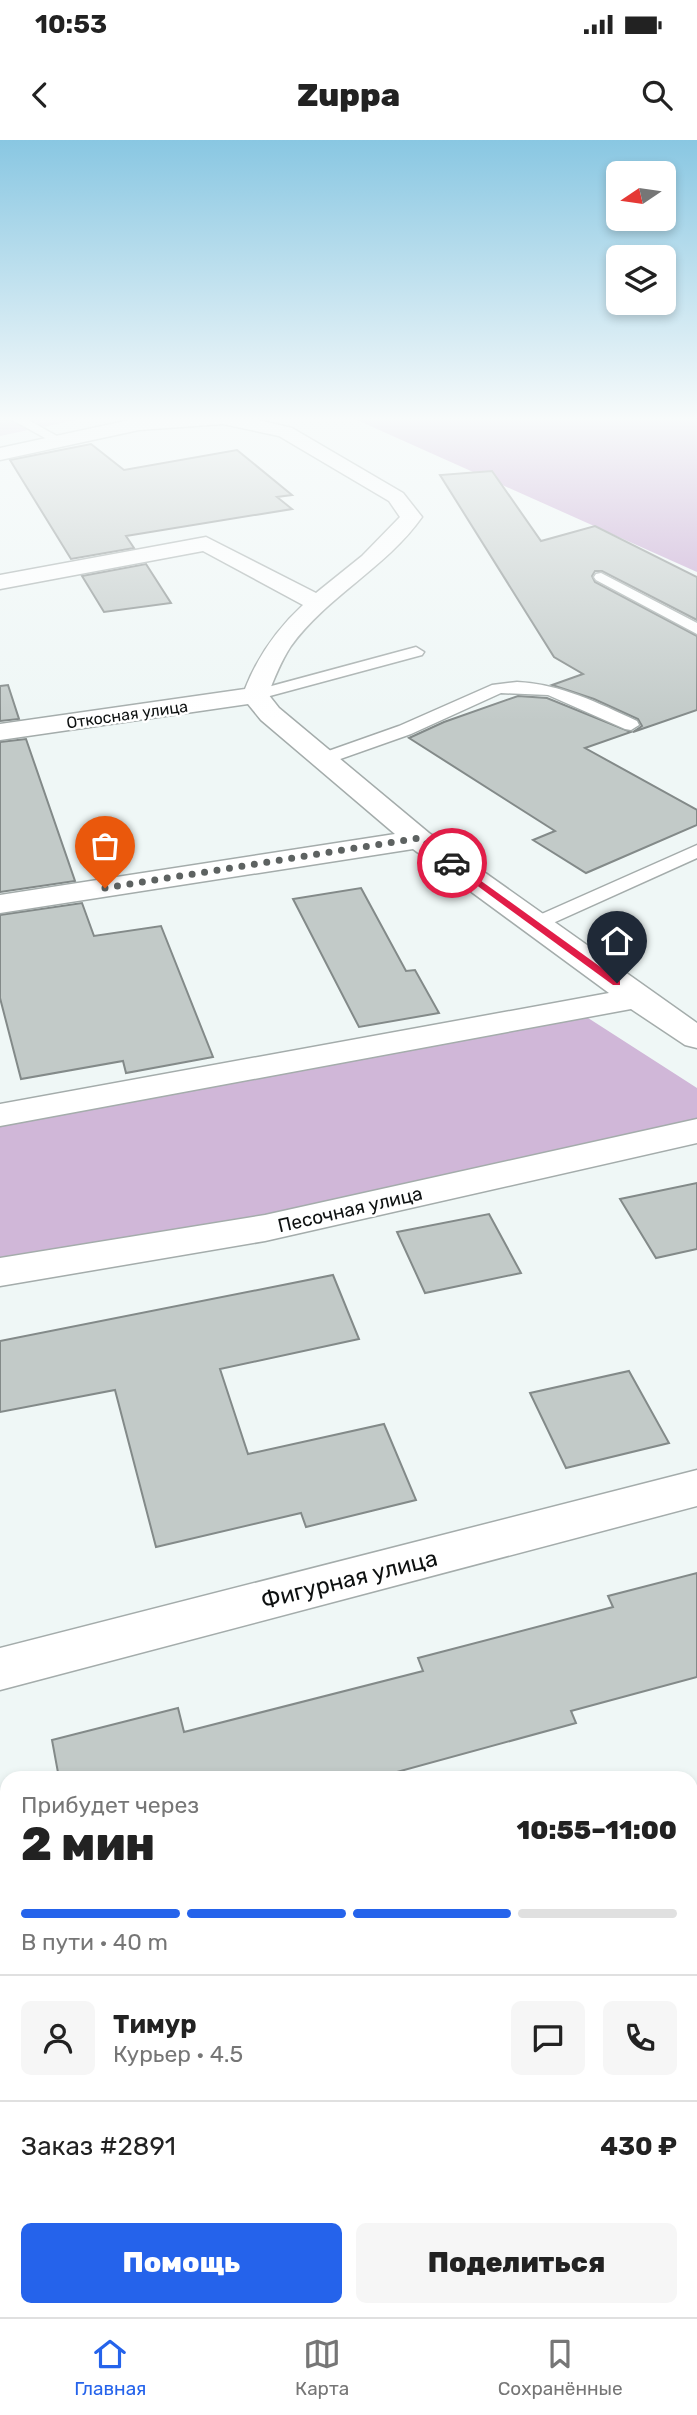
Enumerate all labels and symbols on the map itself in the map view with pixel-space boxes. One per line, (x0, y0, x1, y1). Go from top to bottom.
north arrow (606, 161, 676, 231)
street label: Откосная улица (65, 697, 189, 732)
pin (75, 816, 135, 888)
courier (417, 828, 487, 898)
pin (587, 911, 647, 983)
street label: Песочная улица (276, 1182, 425, 1237)
street label: Фигурная улица (258, 1544, 440, 1614)

